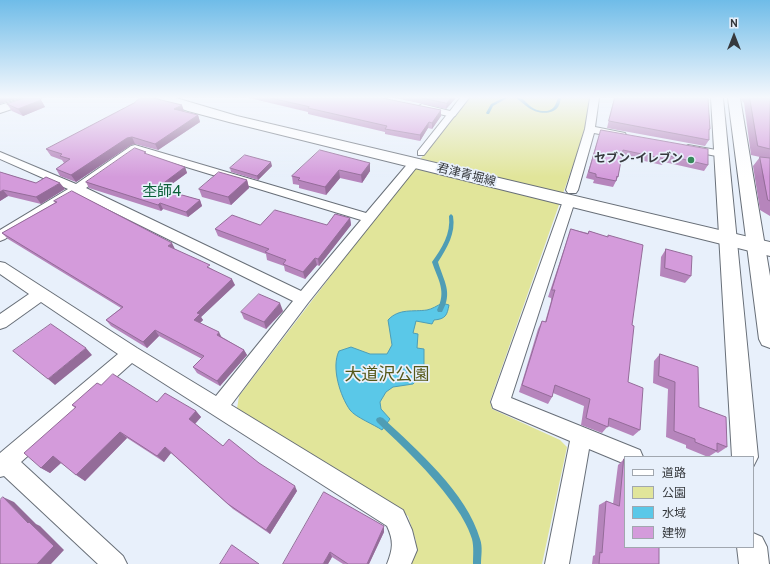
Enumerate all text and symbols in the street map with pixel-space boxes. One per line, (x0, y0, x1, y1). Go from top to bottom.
north arrow (714, 16, 754, 56)
text: N (730, 17, 738, 31)
place label: セブン-イレブン (594, 153, 683, 167)
marker: セブン-イレブン (686, 155, 696, 165)
street label: 君津青堀線 (435, 162, 497, 190)
district label: 杢師4 (142, 184, 182, 202)
park label: 大道沢公園 (345, 367, 429, 387)
legend (624, 456, 754, 548)
text: 道路 (662, 466, 686, 482)
text: 公園 (662, 486, 686, 502)
text: 水域 (662, 506, 686, 522)
text: 建物 (662, 526, 686, 542)

